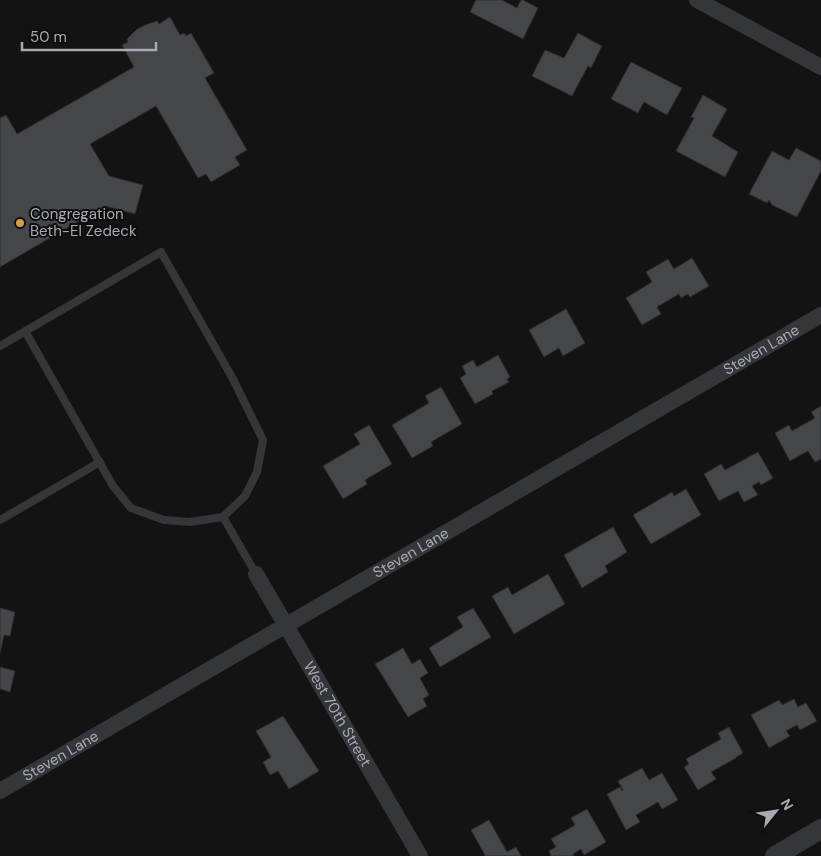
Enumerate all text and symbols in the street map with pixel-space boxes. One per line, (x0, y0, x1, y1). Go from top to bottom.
scale bar (22, 20, 156, 52)
text: 50 m (30, 27, 67, 47)
place label: Congregation Beth-El Zedeck (30, 204, 137, 241)
marker: Congregation Beth-El Zedeck (14, 217, 26, 229)
street label: Steven Lane (720, 320, 803, 379)
street label: Steven Lane (369, 523, 453, 583)
street label: West 70th Street (299, 658, 376, 770)
street label: Steven Lane (19, 726, 102, 786)
north arrow (751, 786, 801, 836)
text: N (777, 796, 798, 813)

